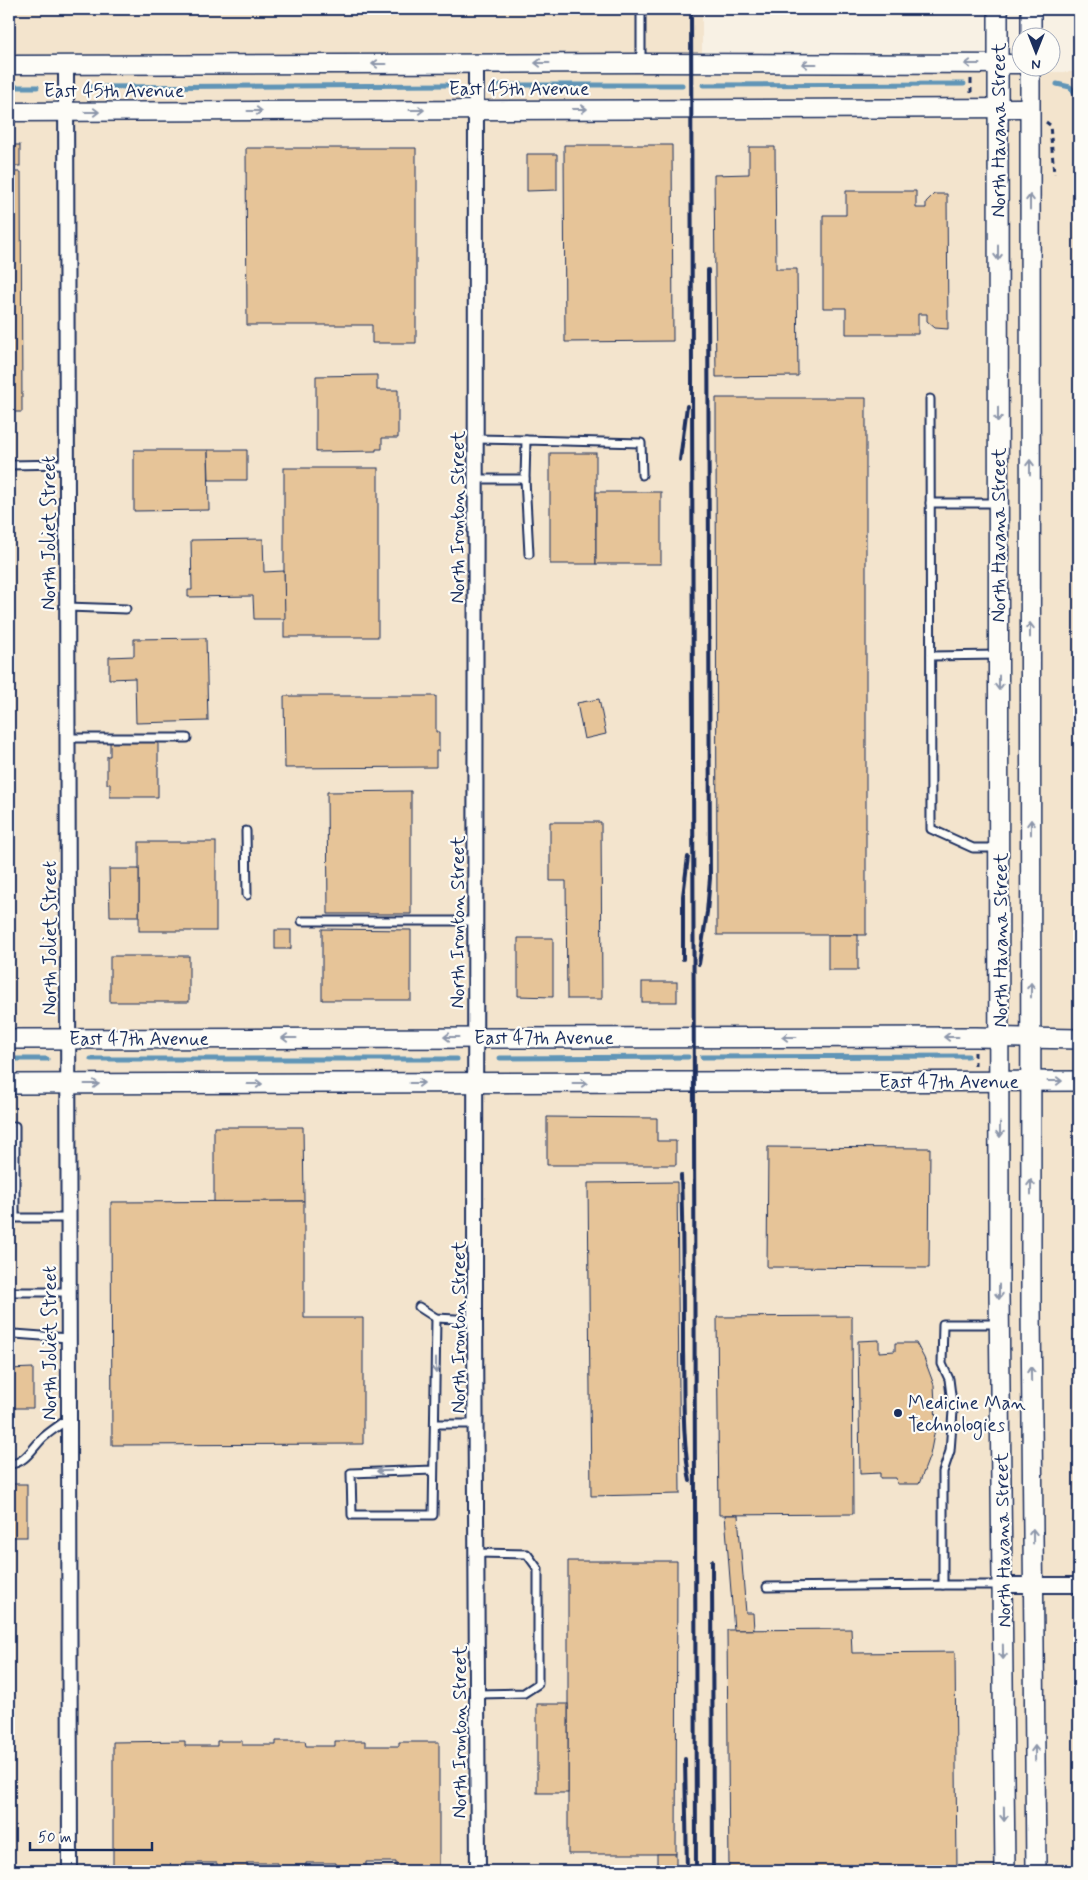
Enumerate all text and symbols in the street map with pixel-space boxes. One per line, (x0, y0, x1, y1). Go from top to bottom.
north arrow (1010, 28, 1060, 78)
street label: North Havana Street (987, 42, 1012, 218)
text: N (1031, 55, 1041, 73)
one-way arrow (534, 58, 550, 68)
one-way arrow (372, 59, 388, 69)
one-way arrow (802, 59, 818, 69)
one-way arrow (964, 59, 980, 69)
street label: East 45th Avenue (449, 77, 589, 102)
street label: East 45th Avenue (44, 79, 184, 104)
one-way arrow (572, 104, 588, 114)
one-way arrow (409, 105, 425, 115)
one-way arrow (246, 106, 263, 116)
one-way arrow (84, 107, 100, 117)
one-way arrow (1025, 194, 1035, 210)
one-way arrow (993, 244, 1003, 260)
one-way arrow (993, 406, 1003, 423)
street label: North Ironton Street (446, 430, 471, 604)
street label: North Havana Street (987, 447, 1012, 623)
street label: North Joliet Street (37, 456, 62, 610)
one-way arrow (1025, 460, 1035, 476)
one-way arrow (1025, 622, 1035, 638)
one-way arrow (994, 674, 1004, 690)
one-way arrow (1026, 820, 1036, 836)
street label: North Ironton Street (446, 835, 471, 1009)
street label: North Havana Street (989, 852, 1014, 1028)
street label: North Joliet Street (38, 861, 63, 1015)
one-way arrow (1026, 982, 1036, 998)
street label: East 47th Avenue (474, 1026, 614, 1051)
street label: East 47th Avenue (69, 1027, 209, 1052)
one-way arrow (443, 1032, 460, 1042)
one-way arrow (781, 1032, 797, 1042)
one-way arrow (943, 1032, 960, 1042)
one-way arrow (281, 1033, 297, 1043)
street label: East 47th Avenue (879, 1070, 1019, 1095)
one-way arrow (1047, 1076, 1063, 1086)
one-way arrow (409, 1078, 425, 1088)
one-way arrow (572, 1078, 588, 1088)
one-way arrow (84, 1079, 100, 1089)
one-way arrow (247, 1079, 263, 1088)
one-way arrow (995, 1122, 1005, 1138)
one-way arrow (1026, 1180, 1036, 1196)
street label: North Ironton Street (447, 1240, 472, 1414)
street label: North Joliet Street (38, 1266, 63, 1420)
one-way arrow (994, 1284, 1004, 1300)
one-way arrow (431, 1358, 441, 1374)
one-way arrow (1026, 1366, 1036, 1382)
place label: Medicine Man Technologies (908, 1391, 1026, 1440)
marker: Medicine Man Technologies (892, 1407, 904, 1419)
street label: North Havana Street (989, 1452, 1018, 1628)
one-way arrow (377, 1467, 393, 1476)
one-way arrow (1028, 1529, 1038, 1545)
one-way arrow (998, 1643, 1008, 1659)
street label: North Ironton Street (448, 1645, 473, 1819)
one-way arrow (1030, 1745, 1040, 1761)
one-way arrow (999, 1806, 1009, 1822)
scale bar (30, 1820, 152, 1852)
text: 50 m (38, 1828, 72, 1848)

